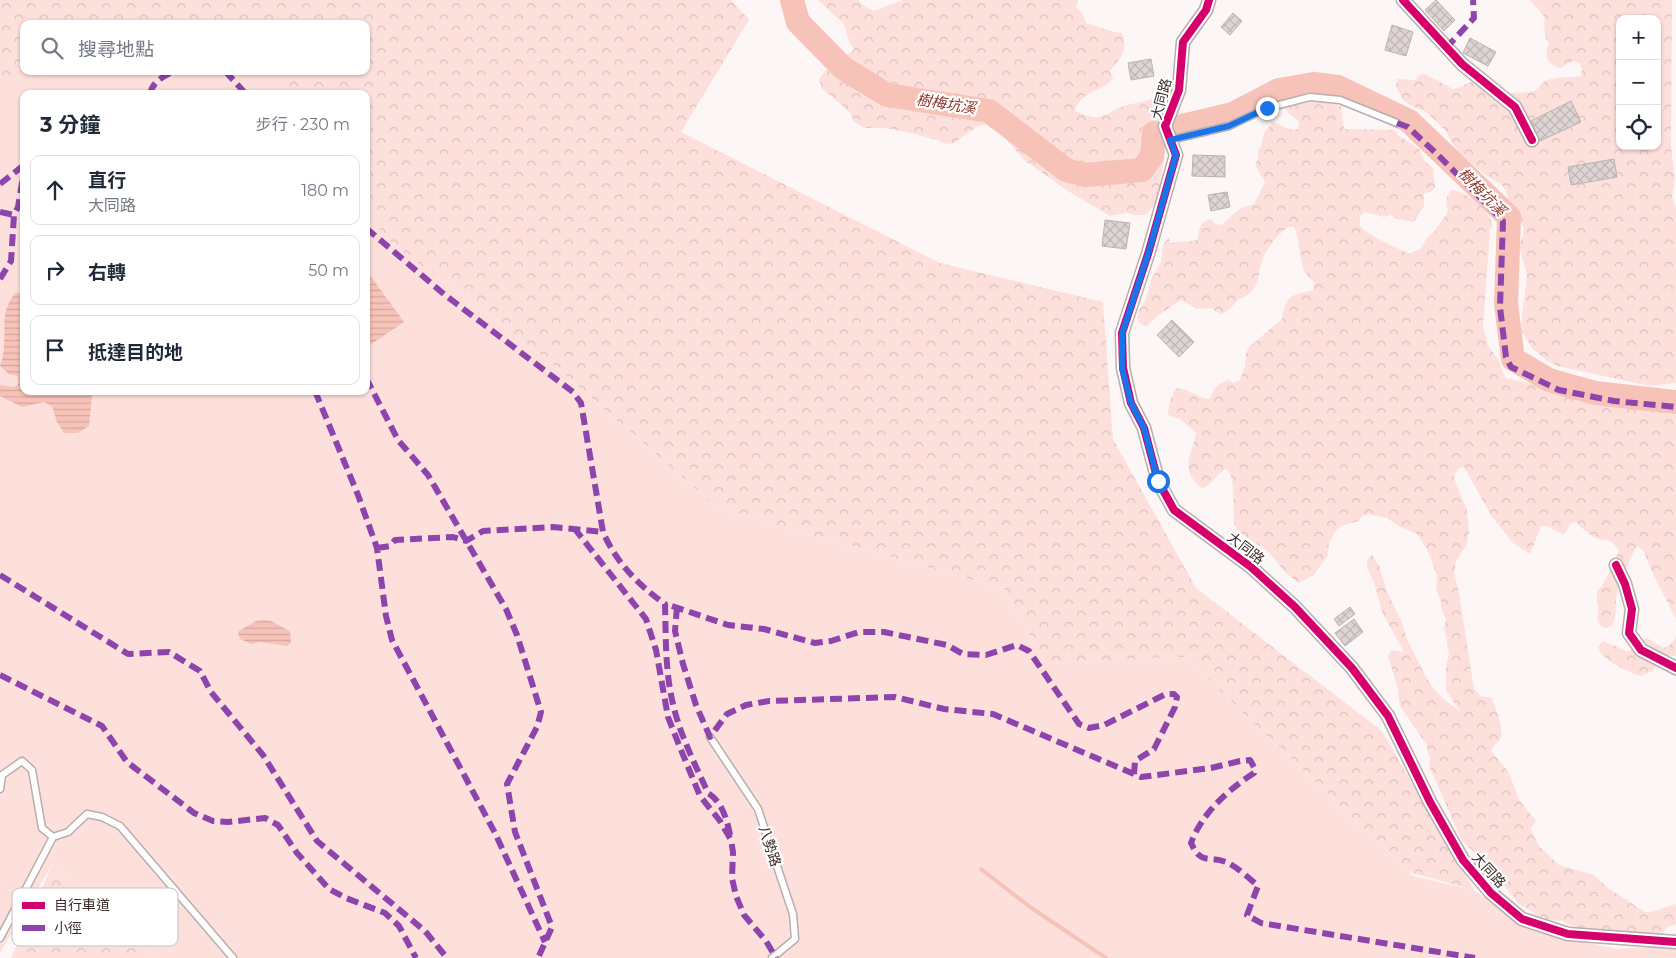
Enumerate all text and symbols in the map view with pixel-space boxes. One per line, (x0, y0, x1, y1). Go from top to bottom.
map controls (1616, 15, 1661, 150)
button: + (1616, 15, 1661, 60)
search box (20, 20, 370, 75)
icon: search (38, 34, 66, 62)
text: 搜尋地點 (78, 38, 154, 61)
button: − (1616, 60, 1661, 105)
street label: 大同路 (1147, 76, 1175, 122)
water label: 樹梅坑溪 (915, 89, 979, 118)
route end (1256, 97, 1279, 120)
button: locate (1616, 105, 1661, 150)
text: 3 分鐘 (40, 112, 100, 137)
text: 步行 · 230 m (256, 115, 350, 134)
water label: 樹梅坑溪 (1454, 164, 1512, 221)
text: 直行 (88, 169, 126, 192)
icon: ahead (41, 176, 69, 204)
text: 180 m (301, 181, 349, 200)
text: 大同路 (88, 196, 136, 215)
icon: right (41, 256, 69, 284)
text: 右轉 (88, 261, 126, 284)
text: 50 m (308, 261, 349, 280)
icon: arrive (41, 336, 69, 364)
text: 抵達目的地 (88, 341, 183, 364)
route start (1147, 470, 1170, 493)
street label: 大同路 (1224, 528, 1268, 568)
street label: 八勢路 (755, 823, 785, 869)
street label: 大同路 (1468, 848, 1510, 892)
legend (12, 888, 178, 946)
text: 自行車道 (54, 896, 110, 914)
text: 小徑 (54, 919, 82, 937)

